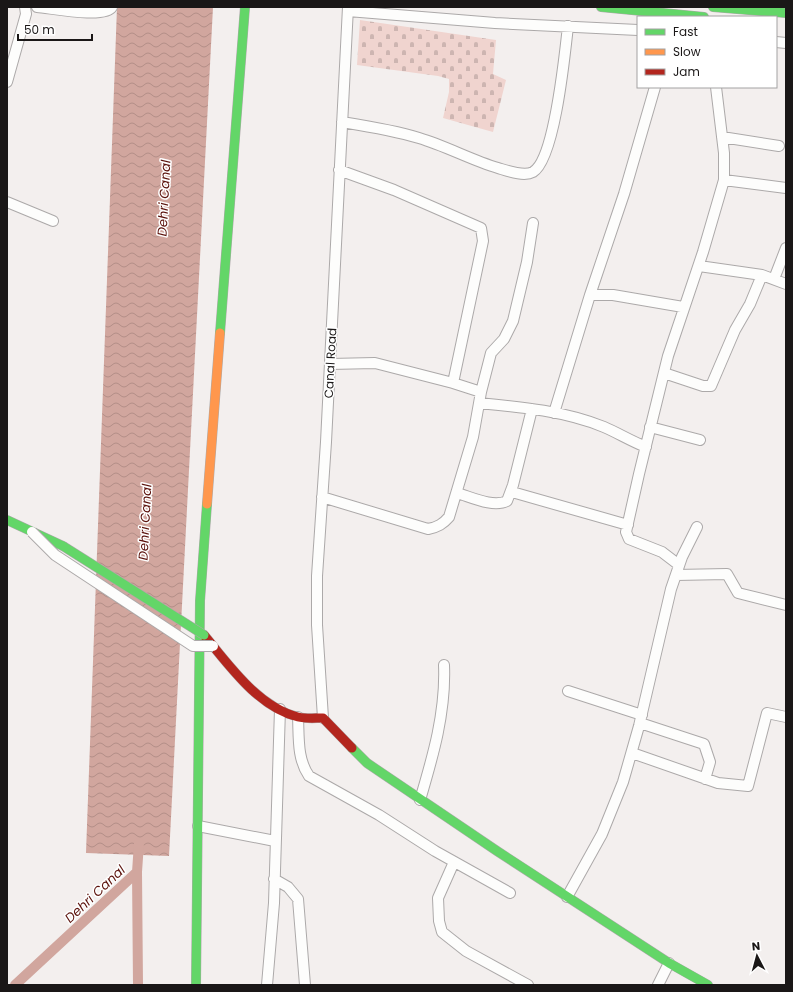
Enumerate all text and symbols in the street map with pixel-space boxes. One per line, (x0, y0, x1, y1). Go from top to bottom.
scale bar (18, 16, 92, 42)
legend (637, 16, 777, 88)
text: 50 m (24, 21, 55, 38)
text: Fast (673, 23, 698, 40)
text: Slow (673, 43, 701, 60)
text: Jam (673, 63, 700, 80)
water label: Dehri Canal (153, 158, 176, 237)
street label: Canal Road (320, 327, 340, 399)
water label: Dehri Canal (134, 482, 157, 561)
water label: Dehri Canal (61, 860, 130, 927)
north arrow (737, 936, 777, 976)
text: N (751, 938, 761, 954)

